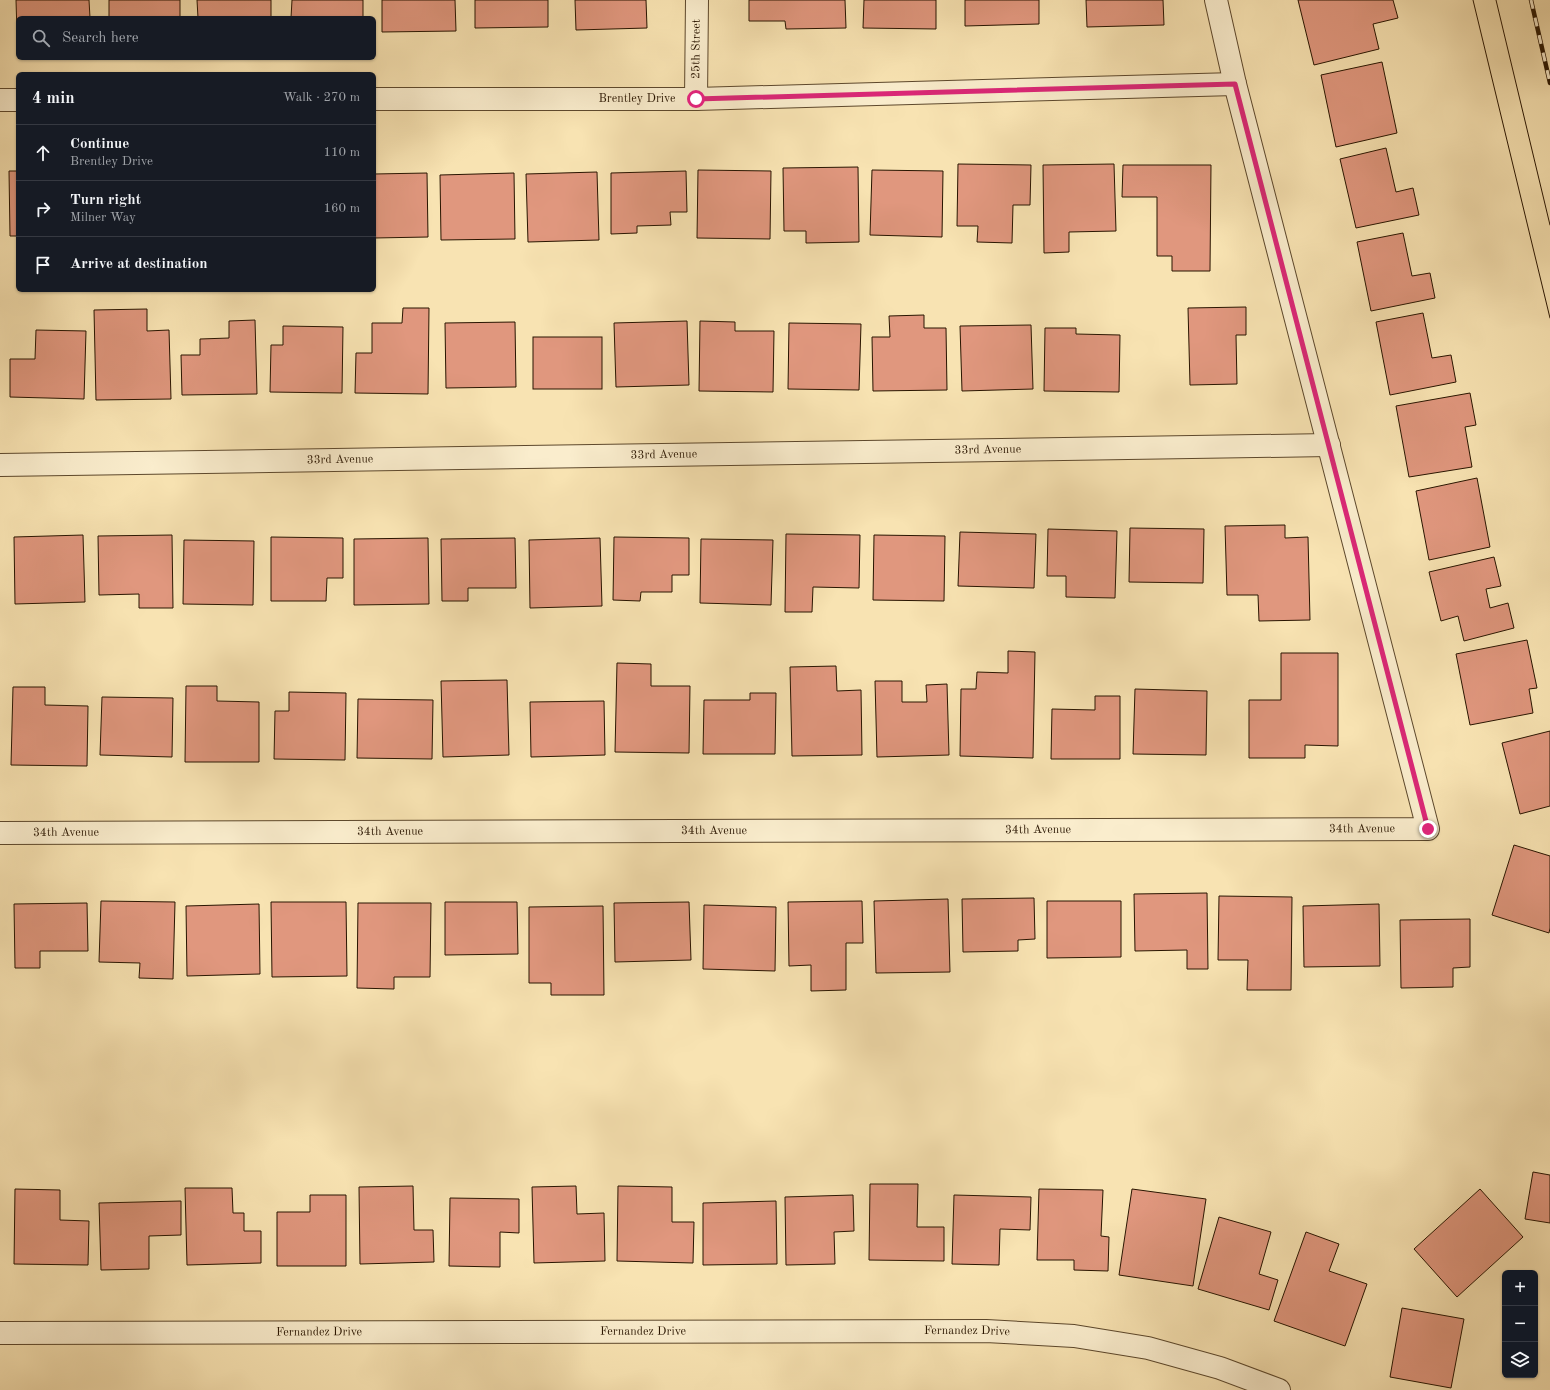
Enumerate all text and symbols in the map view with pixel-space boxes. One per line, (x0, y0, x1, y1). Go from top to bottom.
search box (16, 16, 376, 60)
street label: 25th Street (689, 19, 703, 79)
icon: search (30, 27, 52, 49)
text: Search here (62, 31, 139, 46)
text: 4 min (32, 90, 75, 107)
route start (687, 90, 705, 108)
text: Walk · 270 m (283, 91, 360, 104)
street label: Brentley Drive (599, 93, 676, 105)
text: Continue (70, 137, 129, 152)
icon: ahead (32, 142, 54, 164)
text: 110 m (323, 146, 360, 159)
text: Brentley Drive (70, 155, 153, 168)
text: Turn right (70, 193, 141, 208)
icon: right (32, 198, 54, 220)
text: 160 m (323, 202, 360, 215)
text: Milner Way (70, 211, 136, 224)
icon: arrive (32, 254, 54, 276)
text: Arrive at destination (70, 257, 208, 272)
street label: 33rd Avenue (954, 444, 1022, 457)
street label: 33rd Avenue (631, 449, 698, 462)
street label: 33rd Avenue (307, 453, 374, 466)
route end (1419, 820, 1437, 838)
street label: 34th Avenue (1329, 823, 1396, 835)
street label: 34th Avenue (1005, 824, 1072, 836)
street label: 34th Avenue (681, 825, 748, 837)
street label: 34th Avenue (357, 826, 424, 838)
street label: 34th Avenue (33, 827, 100, 839)
map controls (1502, 1270, 1538, 1378)
button: + (1502, 1270, 1538, 1306)
button: − (1502, 1306, 1538, 1342)
street label: Fernandez Drive (924, 1325, 1011, 1338)
street label: Fernandez Drive (276, 1326, 362, 1338)
street label: Fernandez Drive (600, 1326, 686, 1338)
button: layers (1502, 1342, 1538, 1378)

